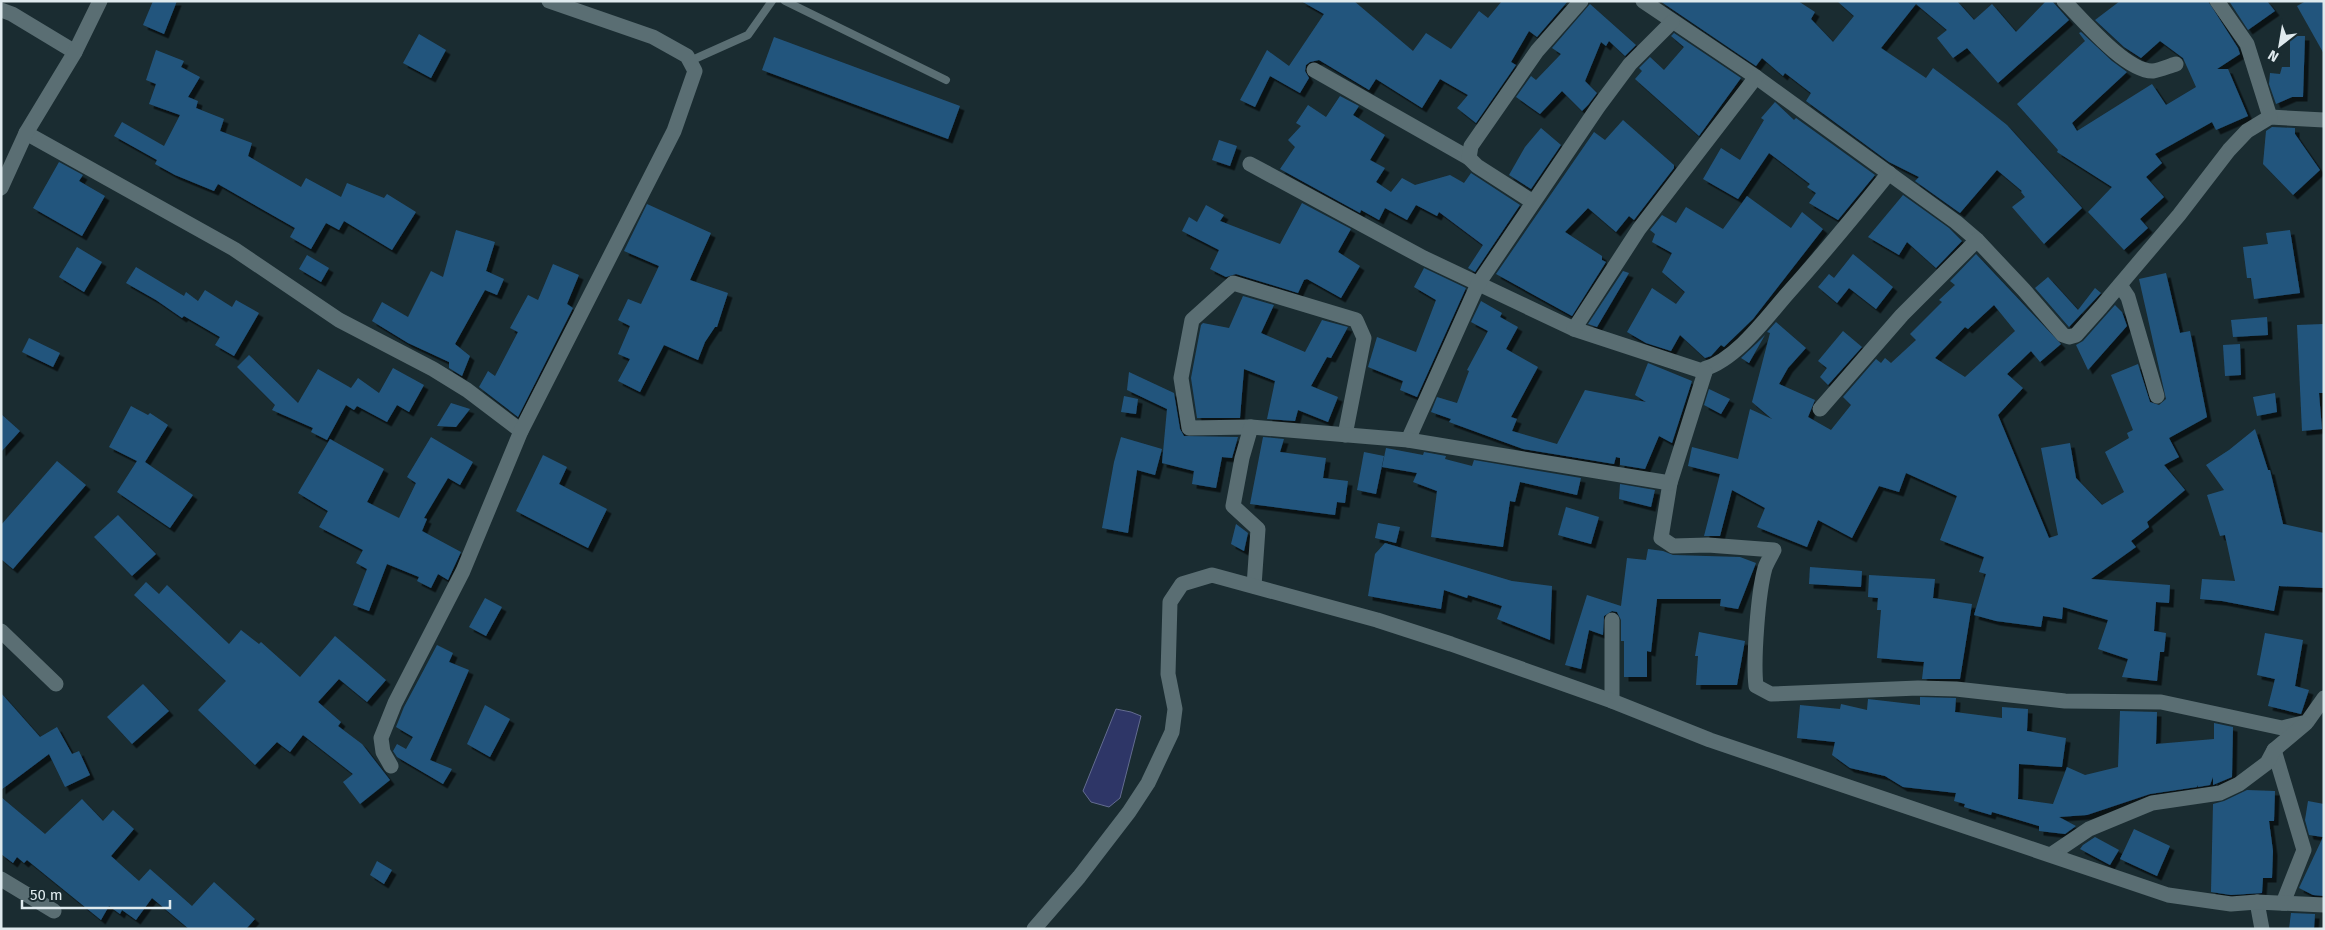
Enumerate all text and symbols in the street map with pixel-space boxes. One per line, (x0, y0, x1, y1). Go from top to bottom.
north arrow (2255, 20, 2305, 70)
text: N (2265, 46, 2282, 65)
scale bar (22, 878, 170, 910)
text: 50 m (30, 886, 63, 904)

